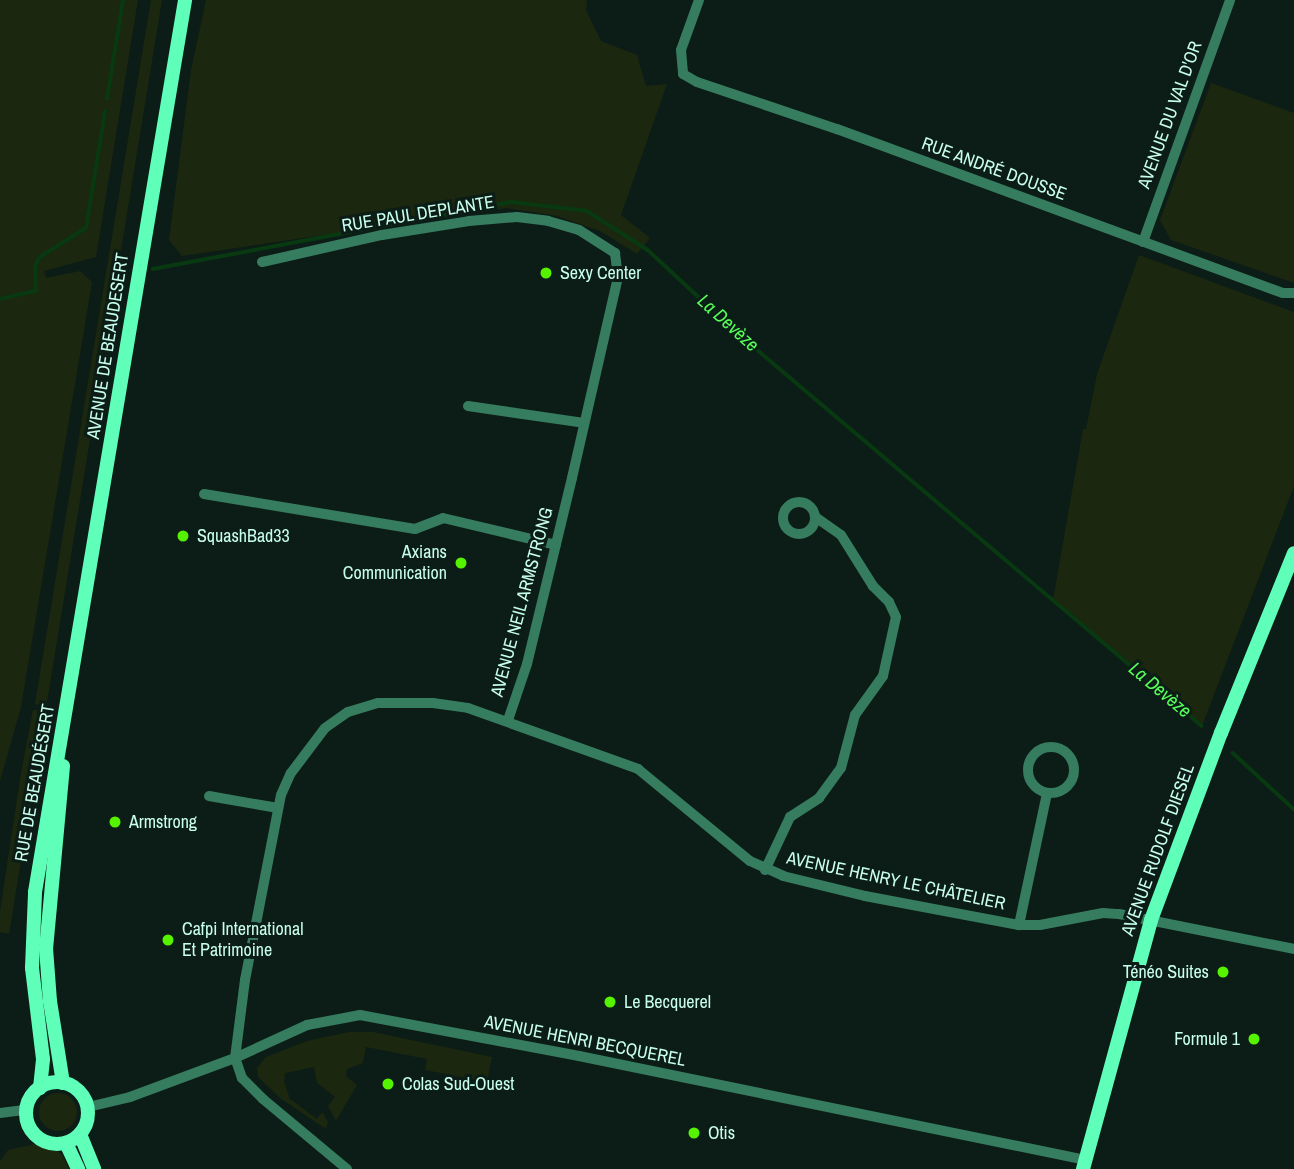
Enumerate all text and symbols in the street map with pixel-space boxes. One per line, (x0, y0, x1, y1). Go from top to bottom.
street label: AVENUE DU VAL D'OR (1133, 38, 1207, 192)
street label: RUE ANDRÉ DOUSSE (918, 133, 1070, 205)
street label: RUE PAUL DEPLANTE (340, 191, 496, 237)
street label: AVENUE DE BEAUDESERT (83, 251, 133, 441)
place label: Sexy Center (560, 262, 641, 284)
marker: Sexy Center (538, 265, 554, 281)
water label: La Devèze (693, 290, 763, 356)
street label: AVENUE NEIL ARMSTRONG (486, 504, 558, 700)
place label: SquashBad33 (197, 525, 290, 547)
marker: SquashBad33 (175, 528, 191, 544)
place label: Axians Communication (343, 542, 447, 584)
marker: Axians Communication (453, 555, 469, 571)
water label: La Devèze (1124, 657, 1196, 723)
street label: RUE DE BEAUDÉSERT (11, 702, 59, 864)
street label: AVENUE RUDOLF DIESEL (1117, 761, 1199, 939)
place label: Armstrong (129, 811, 197, 833)
marker: Armstrong (107, 814, 123, 830)
street label: AVENUE HENRY LE CHÂTELIER (785, 847, 1007, 915)
place label: Cafpi International Et Patrimoine (182, 919, 303, 962)
marker: Cafpi International Et Patrimoine (160, 932, 176, 948)
place label: Ténéo Suites (1123, 961, 1209, 983)
marker: Ténéo Suites (1215, 964, 1231, 980)
place label: Le Becquerel (624, 991, 711, 1013)
marker: Le Becquerel (602, 994, 618, 1010)
street label: AVENUE HENRI BECQUEREL (482, 1011, 688, 1071)
place label: Formule 1 (1174, 1028, 1240, 1050)
marker: Formule 1 (1246, 1031, 1262, 1047)
place label: Colas Sud-Ouest (402, 1073, 514, 1095)
marker: Colas Sud-Ouest (380, 1076, 396, 1092)
place label: Otis (708, 1122, 735, 1144)
marker: Otis (686, 1125, 702, 1141)

